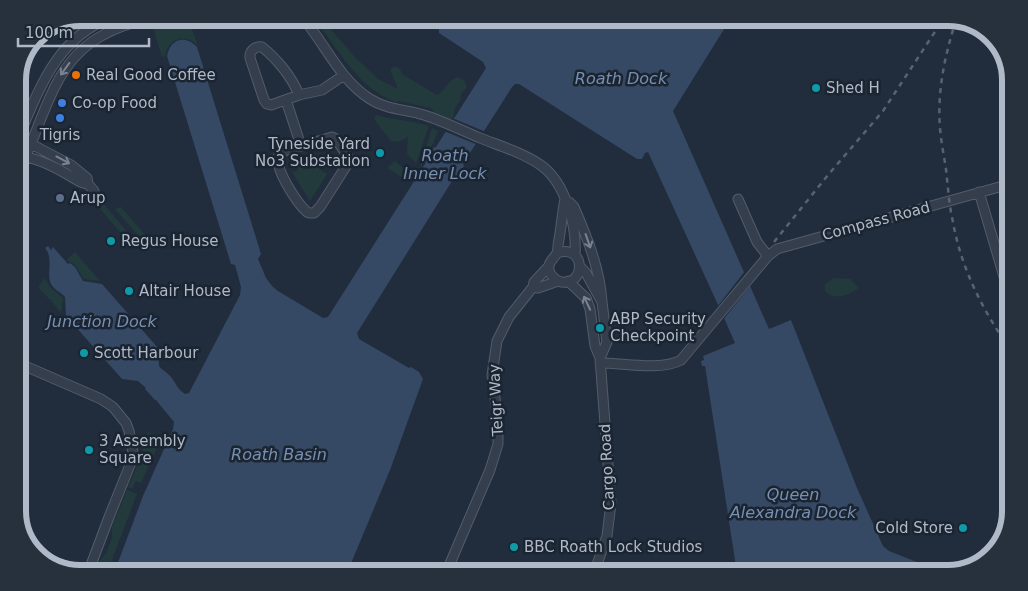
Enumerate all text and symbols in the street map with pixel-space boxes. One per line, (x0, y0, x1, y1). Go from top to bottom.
scale bar (18, 15, 149, 47)
text: 100 m (25, 24, 73, 42)
one-way arrow (60, 61, 70, 75)
place label: Real Good Coffee (86, 66, 216, 84)
marker: Real Good Coffee (70, 69, 82, 81)
water label: Roath Dock (575, 69, 668, 88)
place label: Shed H (826, 79, 880, 97)
marker: Shed H (810, 82, 822, 94)
place label: Co-op Food (72, 94, 157, 112)
marker: Co-op Food (56, 97, 68, 109)
marker: Tigris (54, 112, 66, 124)
place label: Tigris (39, 126, 80, 144)
place label: Tyneside Yard No3 Substation (255, 135, 370, 170)
water label: Roath Inner Lock (403, 146, 487, 183)
marker: Tyneside Yard No3 Substation (374, 147, 386, 159)
one-way arrow (55, 156, 69, 166)
place label: Arup (70, 189, 105, 207)
marker: Arup (54, 192, 66, 204)
street label: Compass Road (820, 198, 932, 244)
place label: Regus House (121, 232, 219, 250)
one-way arrow (583, 233, 593, 249)
marker: Regus House (105, 235, 117, 247)
place label: Altair House (139, 282, 231, 300)
marker: Altair House (123, 285, 135, 297)
one-way arrow (582, 296, 591, 311)
place label: ABP Security Checkpoint (610, 310, 706, 345)
water label: Junction Dock (44, 312, 158, 331)
marker: ABP Security Checkpoint (594, 322, 606, 334)
place label: Scott Harbour (94, 344, 199, 362)
marker: Scott Harbour (78, 347, 90, 359)
street label: Teigr Way (485, 363, 507, 438)
street label: Cargo Road (596, 423, 618, 511)
place label: 3 Assembly Square (99, 432, 186, 467)
marker: 3 Assembly Square (83, 444, 95, 456)
water label: Roath Basin (231, 445, 327, 464)
water label: Queen Alexandra Dock (729, 485, 857, 522)
place label: Cold Store (875, 519, 953, 537)
marker: Cold Store (957, 522, 969, 534)
place label: BBC Roath Lock Studios (524, 538, 703, 556)
marker: BBC Roath Lock Studios (508, 541, 520, 553)

